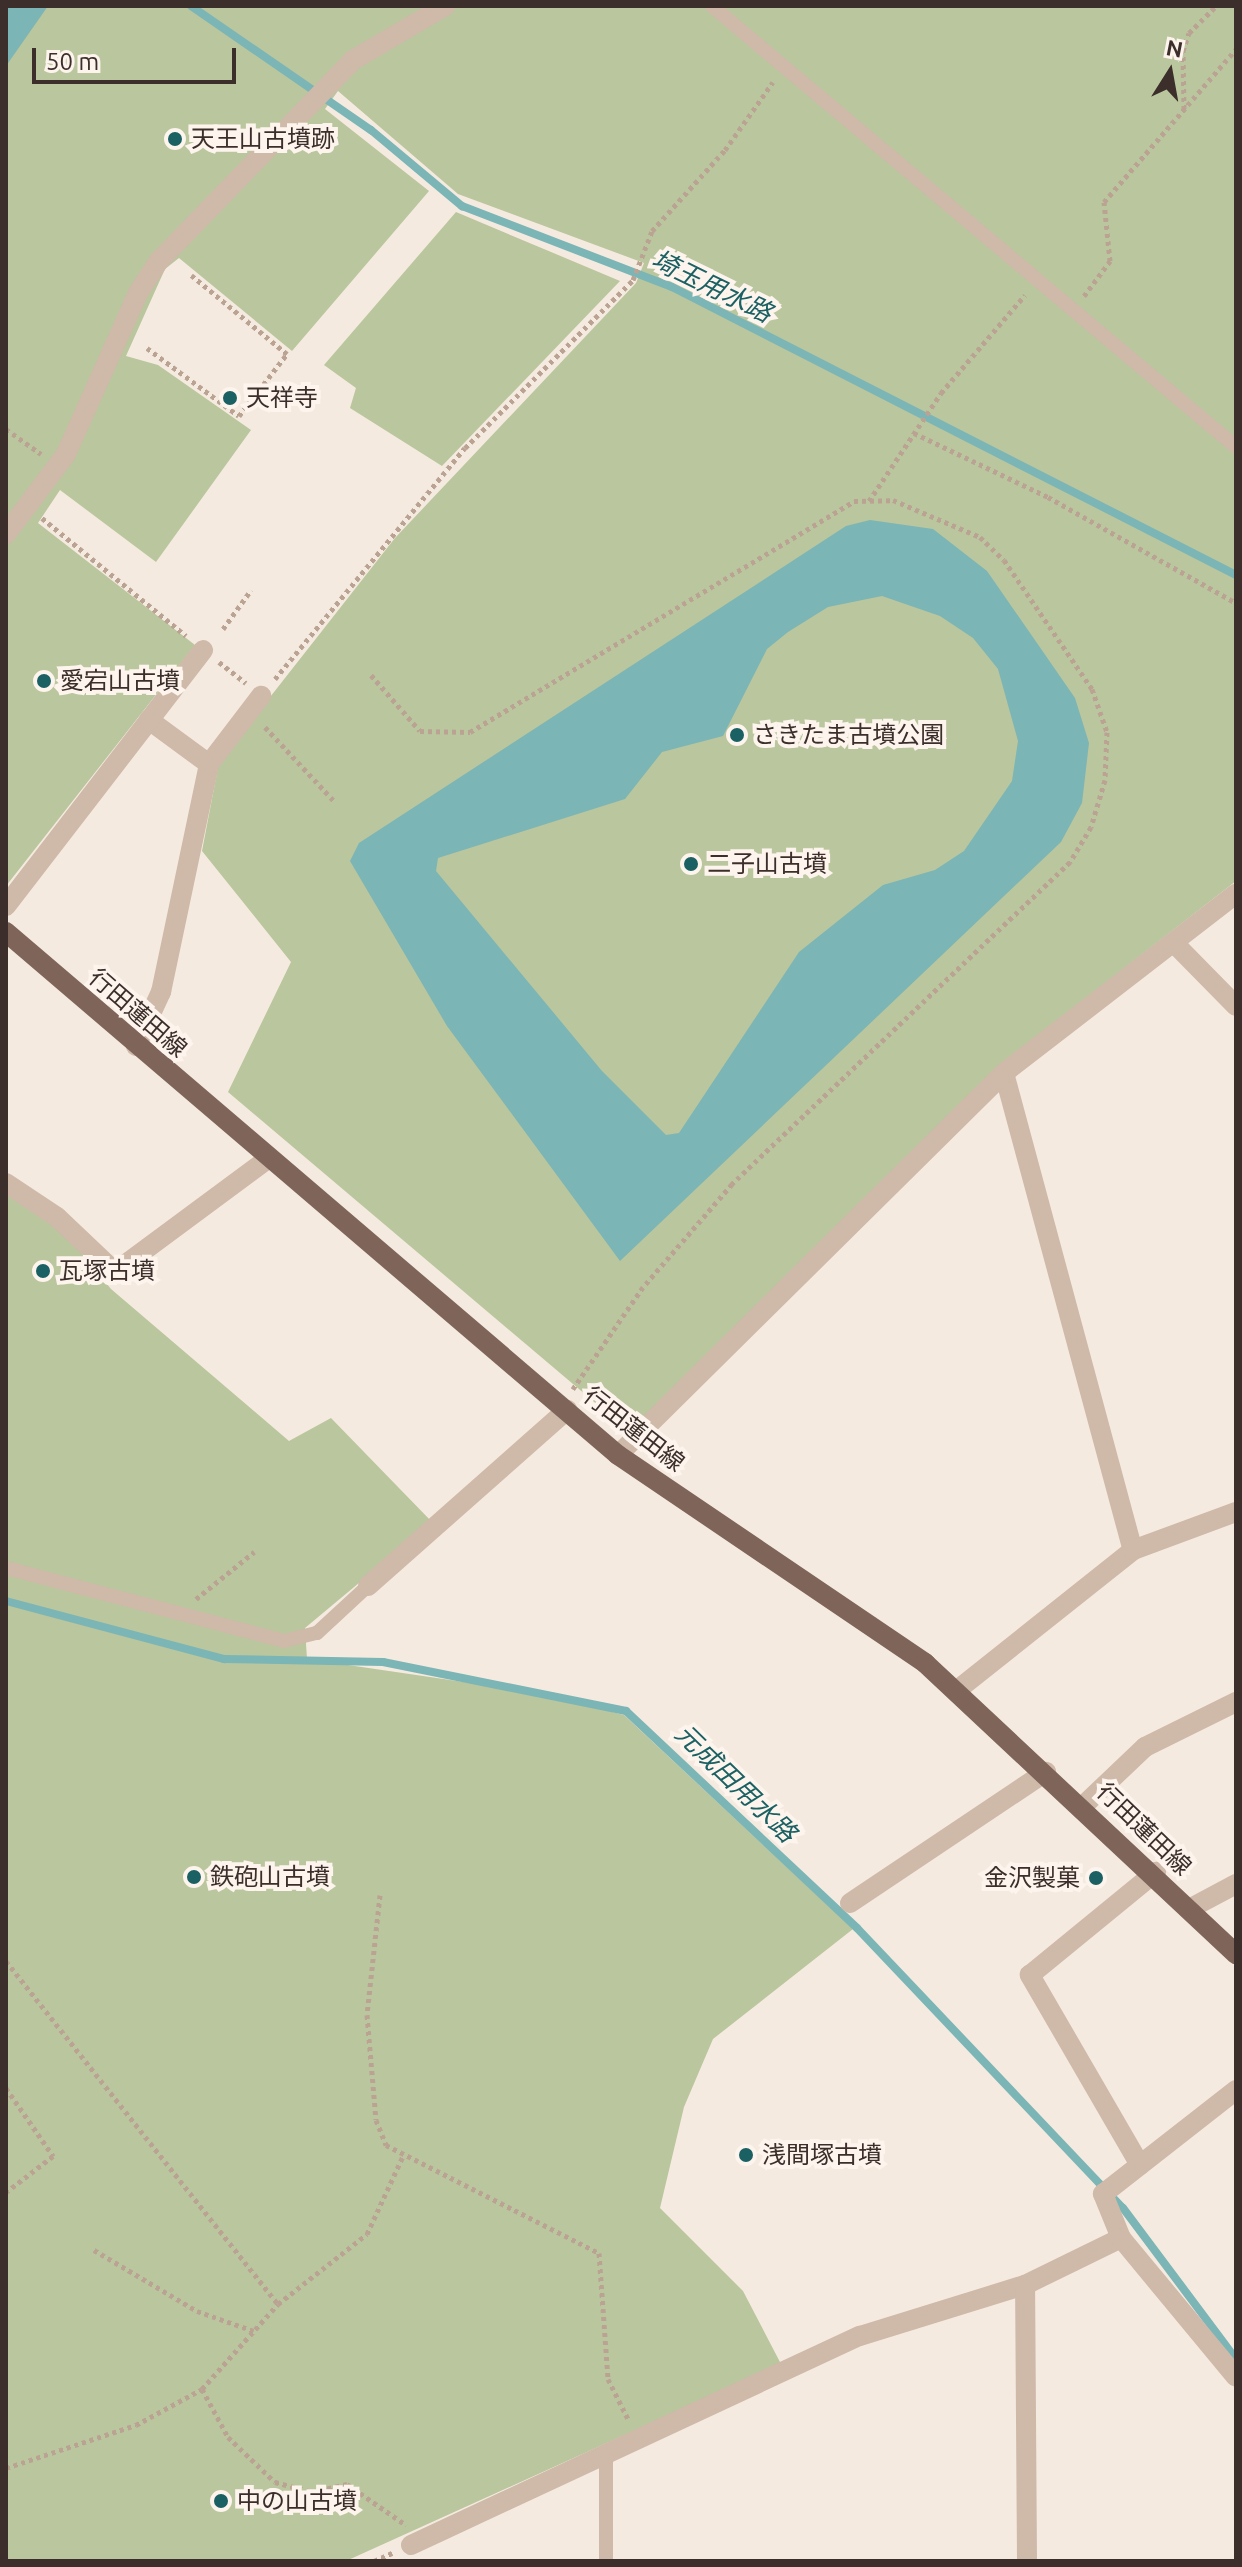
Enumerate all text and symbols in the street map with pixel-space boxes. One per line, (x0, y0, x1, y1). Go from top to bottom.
scale bar (36, 32, 240, 82)
north arrow (1130, 32, 1210, 112)
text: N (1164, 34, 1185, 62)
text: 50 m (46, 48, 99, 75)
place label: 天王山古墳跡 (191, 125, 335, 153)
marker: 天王山古墳跡 (166, 130, 184, 148)
water label: 埼玉用水路 (647, 243, 777, 329)
place label: 天祥寺 (246, 384, 318, 412)
marker: 天祥寺 (221, 389, 239, 407)
place label: 愛宕山古墳 (60, 667, 180, 695)
marker: 愛宕山古墳 (35, 672, 53, 690)
place label: さきたま古墳公園 (753, 721, 945, 749)
marker: さきたま古墳公園 (728, 726, 746, 744)
place label: 二子山古墳 (707, 850, 827, 878)
marker: 二子山古墳 (682, 855, 700, 873)
street label: 行田蓮田線 (83, 963, 193, 1063)
place label: 瓦塚古墳 (59, 1257, 155, 1285)
marker: 瓦塚古墳 (34, 1262, 52, 1280)
street label: 行田蓮田線 (578, 1381, 690, 1477)
water label: 元成田用水路 (669, 1718, 803, 1848)
street label: 行田蓮田線 (1091, 1777, 1197, 1881)
place label: 鉄砲山古墳 (210, 1863, 330, 1891)
place label: 金沢製菓 (984, 1864, 1080, 1892)
marker: 鉄砲山古墳 (185, 1868, 203, 1886)
marker: 金沢製菓 (1087, 1869, 1105, 1887)
place label: 浅間塚古墳 (762, 2141, 882, 2169)
marker: 浅間塚古墳 (737, 2146, 755, 2164)
place label: 中の山古墳 (237, 2487, 357, 2515)
marker: 中の山古墳 (212, 2492, 230, 2510)

